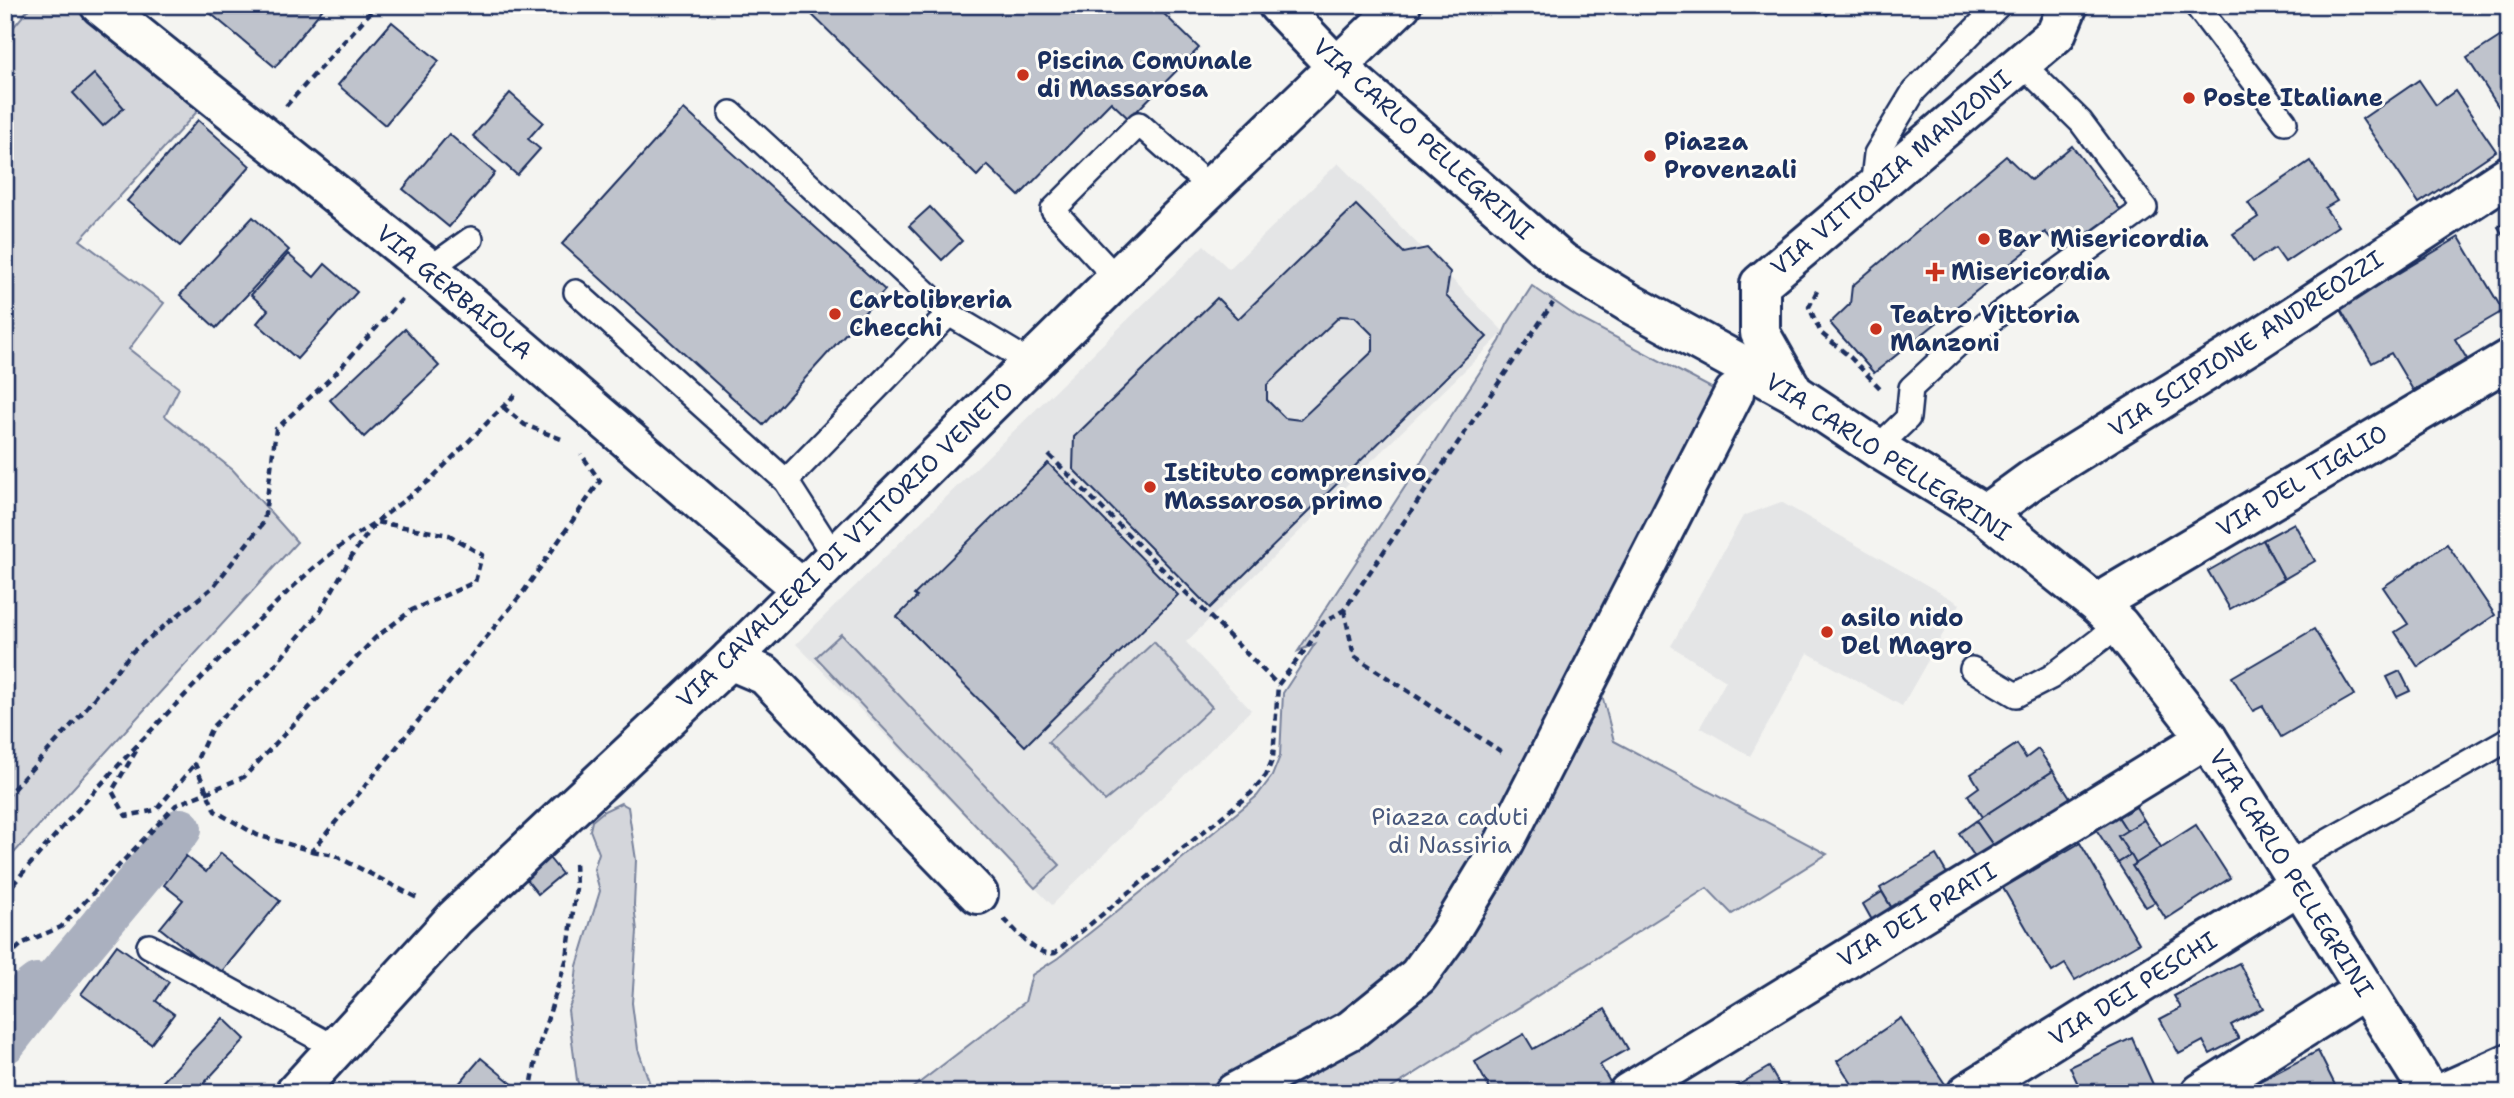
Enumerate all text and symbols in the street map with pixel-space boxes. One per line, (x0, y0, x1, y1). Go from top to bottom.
street label: VIA CARLO PELLEGRINI (1306, 31, 1540, 247)
place label: Piscina Comunale di Massarosa (1037, 45, 1252, 105)
street label: VIA VITTORIA MANZONI (1764, 63, 2018, 283)
marker: Piscina Comunale di Massarosa (1015, 67, 1031, 83)
place label: Poste Italiane (2203, 82, 2383, 114)
marker: Poste Italiane (2181, 90, 2197, 106)
place label: Piazza Provenzali (1664, 126, 1797, 186)
marker: Piazza Provenzali (1642, 148, 1658, 164)
street label: VIA GERBAIOLA (369, 217, 539, 367)
place label: Bar Misericordia (1998, 223, 2209, 255)
marker: Bar Misericordia (1976, 231, 1992, 247)
street label: VIA SCIPIONE ANDREOZZI (2103, 243, 2389, 445)
place label: Misericordia (1951, 256, 2110, 288)
marker: Misericordia (1925, 262, 1945, 282)
place label: Cartolibreria Checchi (849, 284, 1013, 344)
place label: Teatro Vittoria Manzoni (1890, 299, 2080, 359)
marker: Cartolibreria Checchi (827, 306, 843, 322)
marker: Teatro Vittoria Manzoni (1868, 321, 1884, 337)
street label: VIA CARLO PELLEGRINI (1759, 366, 2017, 548)
street label: VIA CAVALIERI DI VITTORIO VENETO (670, 375, 1020, 715)
street label: VIA DEL TIGLIO (2211, 417, 2393, 545)
place label: Istituto comprensivo Massarosa primo (1164, 457, 1427, 517)
marker: Istituto comprensivo Massarosa primo (1142, 479, 1158, 495)
place label: asilo nido Del Magro (1841, 602, 1972, 662)
marker: asilo nido Del Magro (1819, 624, 1835, 640)
street label: VIA CARLO PELLEGRINI (2201, 743, 2381, 1003)
park label: Piazza caduti di Nassiria (1371, 801, 1529, 861)
street label: VIA DEI PRATI (1832, 855, 2002, 975)
street label: VIA DEI PESCHI (2043, 924, 2223, 1054)

